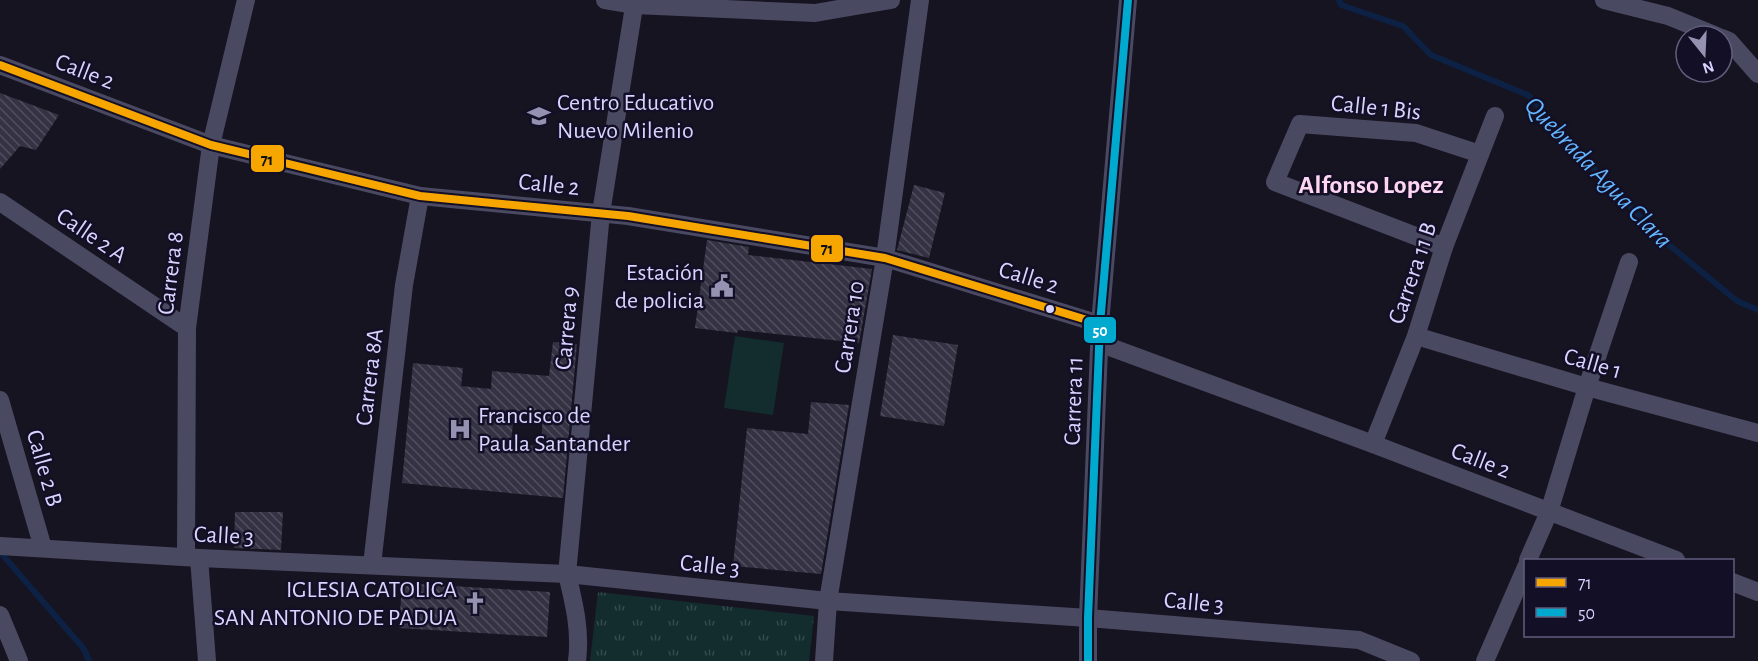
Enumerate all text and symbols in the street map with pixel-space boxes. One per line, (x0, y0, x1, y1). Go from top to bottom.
north arrow (1674, 24, 1734, 84)
street label: Calle 2 (52, 50, 118, 94)
text: N (1701, 58, 1716, 77)
place label: Centro Educativo Nuevo Milenio (557, 91, 714, 143)
street label: Calle 1 Bis (1330, 91, 1422, 125)
water label: Quebrada Agua Clara (1520, 92, 1677, 254)
school or university icon: Centro Educativo Nuevo Milenio (526, 103, 552, 129)
line badge: 71 (250, 144, 285, 173)
text: 71 (261, 152, 273, 168)
street label: Calle 2 (517, 170, 581, 200)
district label: Alfonso Lopez (1299, 172, 1443, 198)
street label: Calle 2 A (52, 204, 131, 268)
street label: Carrera 11 B (1384, 219, 1442, 327)
street label: Carrera 8 (154, 230, 188, 316)
line badge: 71 (810, 234, 844, 263)
text: 71 (821, 241, 833, 257)
street label: Calle 2 (996, 258, 1062, 298)
place label: Estación de policia (615, 261, 704, 313)
public building icon: Estación de policia (709, 273, 735, 299)
street label: Carrera 10 (831, 279, 869, 375)
street label: Carrera 9 (551, 285, 583, 371)
unlabelled marker (1044, 303, 1056, 315)
line badge: 50 (1083, 316, 1117, 344)
text: 50 (1092, 323, 1108, 339)
street label: Carrera 8A (352, 327, 388, 427)
street label: Calle 1 (1561, 344, 1624, 384)
street label: Carrera 11 (1060, 356, 1088, 446)
place label: Francisco de Paula Santander (478, 404, 631, 456)
hospital icon: Francisco de Paula Santander (447, 416, 473, 442)
street label: Calle 2 B (22, 427, 66, 509)
street label: Calle 2 (1448, 439, 1514, 483)
street label: Calle 3 (193, 522, 255, 550)
street label: Calle 3 (679, 551, 741, 581)
legend (1524, 559, 1734, 637)
text: 71 (1578, 575, 1592, 593)
place label: IGLESIA CATOLICA SAN ANTONIO DE PADUA (214, 578, 457, 630)
street label: Calle 3 (1163, 588, 1225, 618)
church icon: IGLESIA CATOLICA SAN ANTONIO DE PADUA (462, 590, 488, 616)
text: 50 (1578, 605, 1595, 623)

